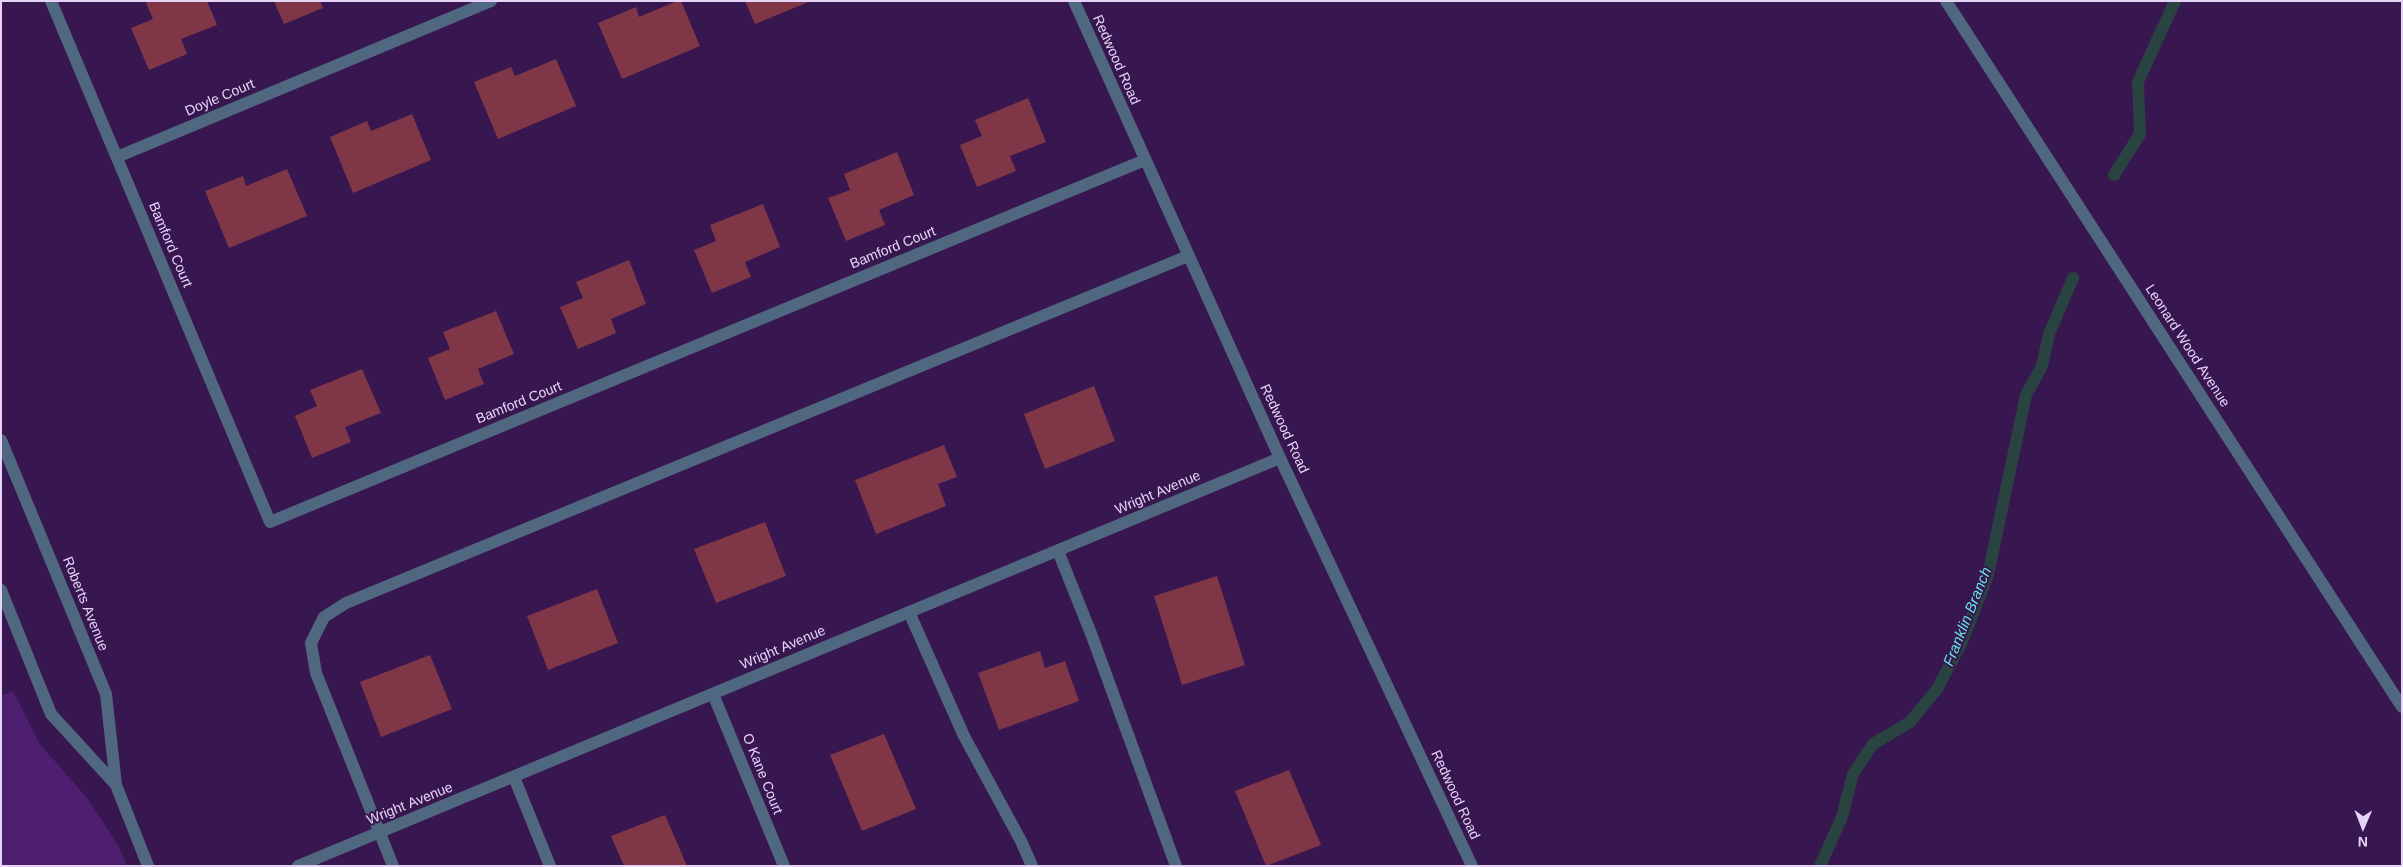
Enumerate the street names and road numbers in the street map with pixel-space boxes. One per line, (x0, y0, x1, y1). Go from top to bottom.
street label: Redwood Road (1089, 13, 1143, 107)
street label: Doyle Court (183, 76, 257, 120)
street label: Bamford Court (144, 200, 196, 290)
street label: Bamford Court (848, 223, 938, 273)
street label: Leonard Wood Avenue (2141, 282, 2233, 410)
street label: Bamford Court (474, 378, 564, 428)
street label: Redwood Road (1256, 382, 1312, 476)
street label: Wright Avenue (1113, 467, 1203, 519)
street label: Roberts Avenue (58, 554, 112, 654)
street label: Wright Avenue (738, 622, 828, 674)
street label: O Kane Court (738, 731, 786, 817)
street label: Redwood Road (1427, 748, 1483, 842)
street label: Wright Avenue (365, 779, 455, 829)

